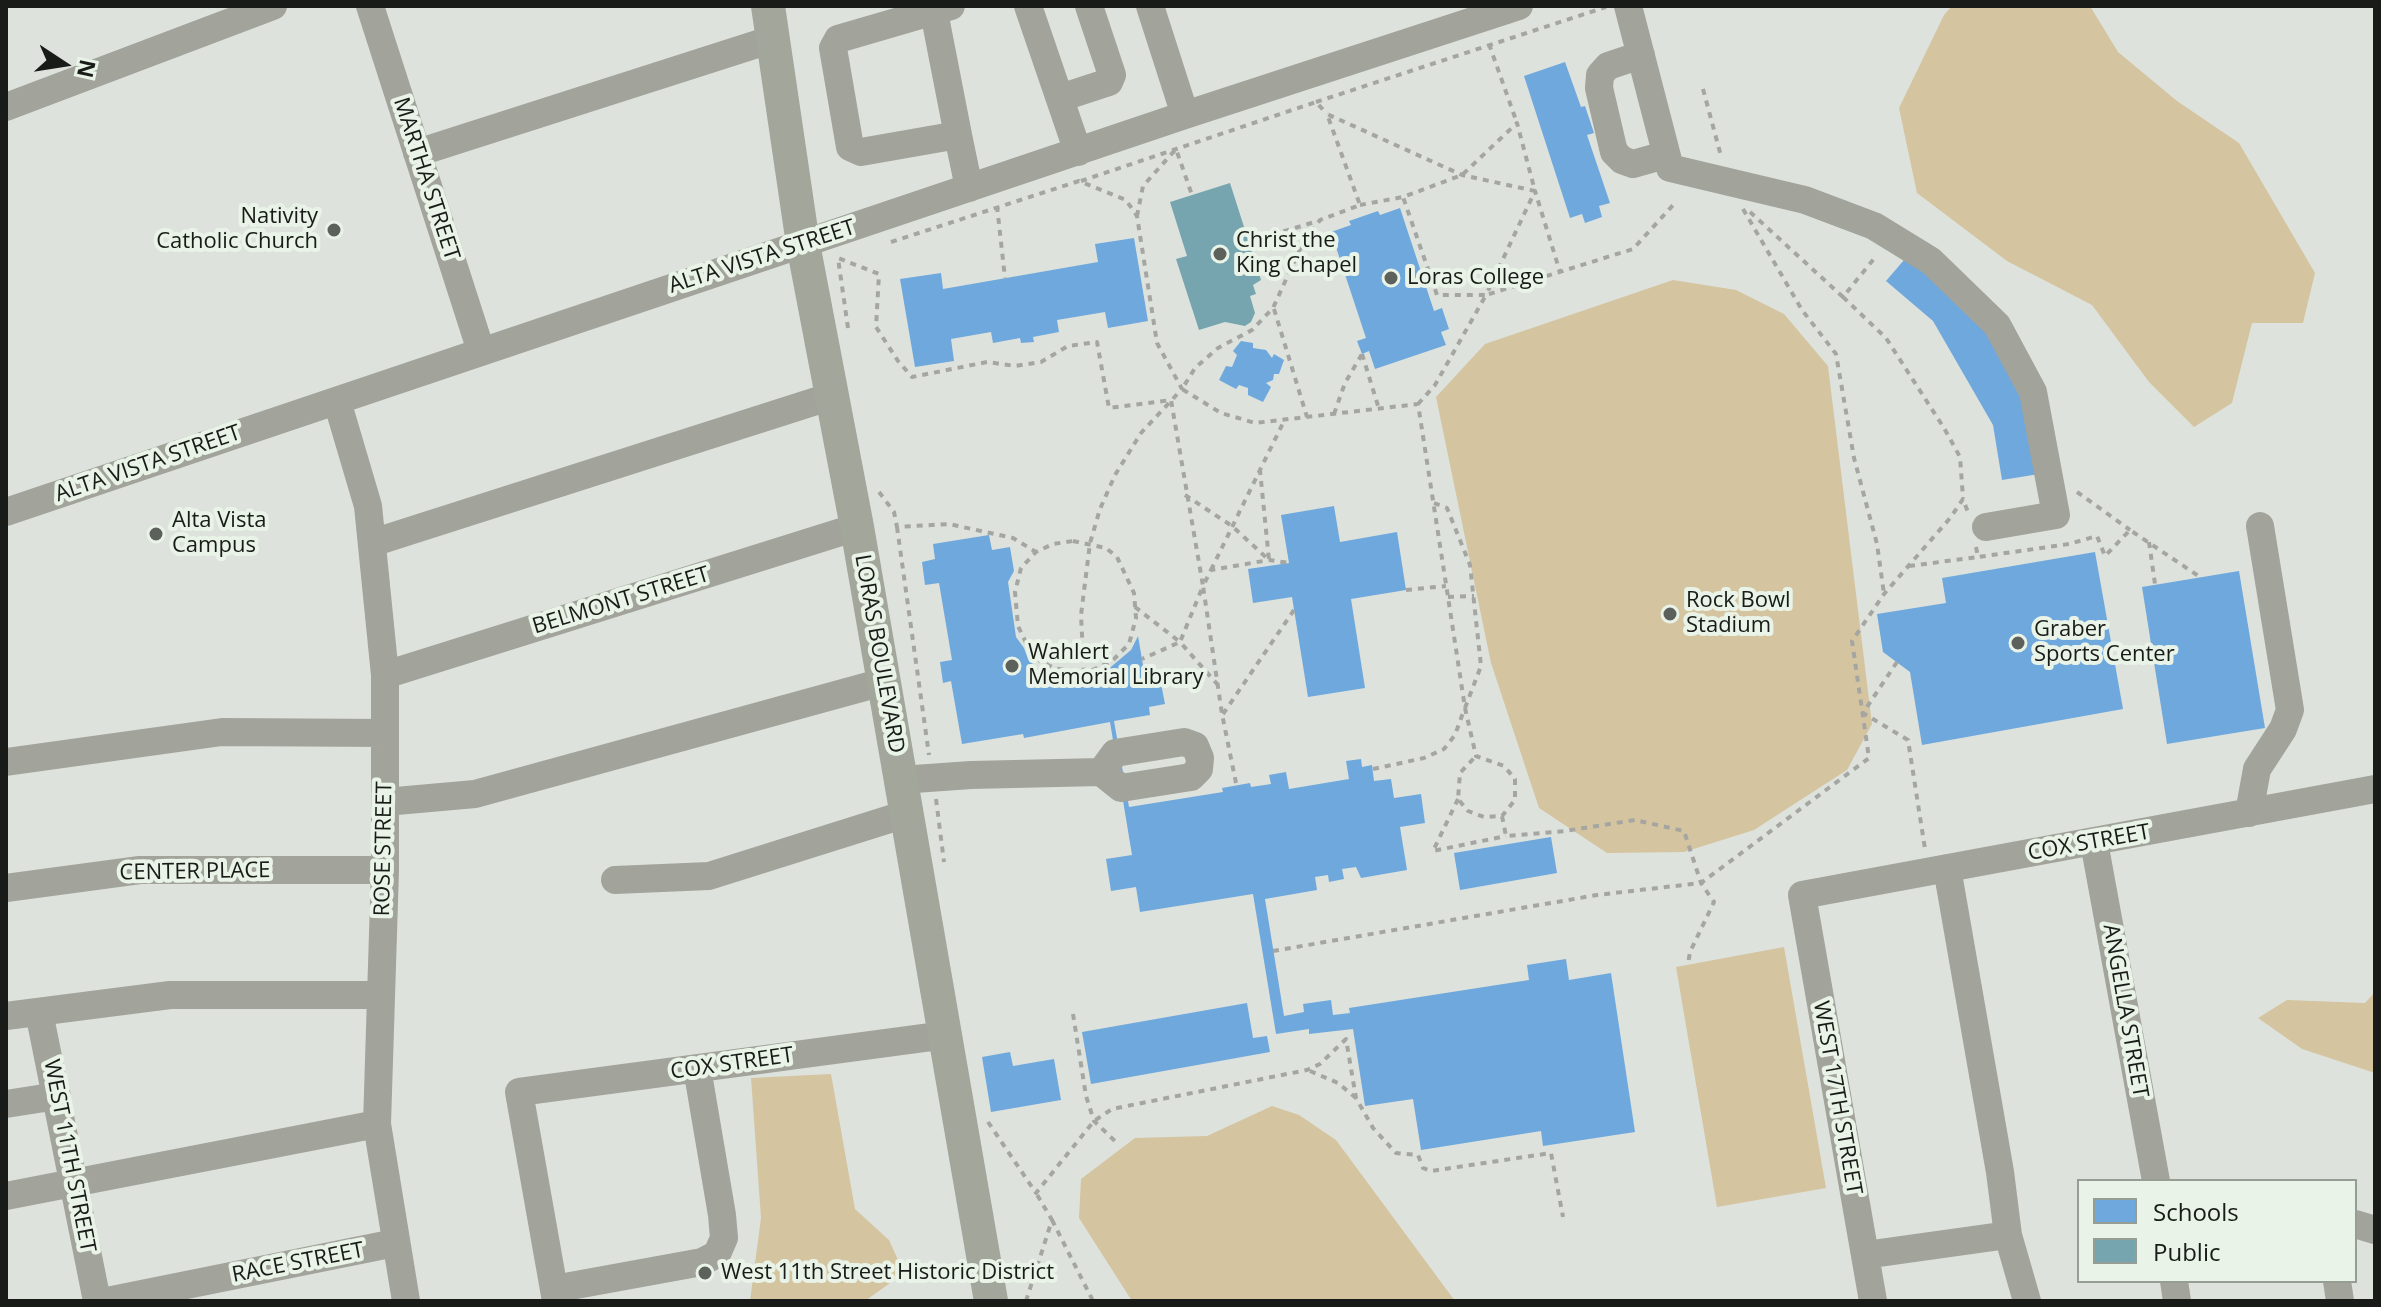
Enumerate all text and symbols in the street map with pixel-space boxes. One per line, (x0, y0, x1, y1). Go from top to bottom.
north arrow (24, 24, 104, 104)
text: N (71, 57, 104, 81)
street label: MARTHA STREET (387, 94, 465, 264)
place label: Nativity Catholic Church (156, 204, 318, 256)
street label: ALTA VISTA STREET (665, 214, 859, 300)
marker: Nativity Catholic Church (325, 221, 343, 239)
place label: Christ the King Chapel (1236, 228, 1357, 280)
marker: Christ the King Chapel (1211, 245, 1229, 263)
place label: Loras College (1407, 265, 1544, 291)
marker: Loras College (1382, 269, 1400, 287)
street label: ALTA VISTA STREET (52, 420, 244, 508)
place label: Alta Vista Campus (172, 508, 266, 560)
marker: Alta Vista Campus (147, 525, 165, 543)
street label: LORAS BOULEVARD (849, 552, 909, 756)
street label: BELMONT STREET (529, 562, 713, 640)
place label: Rock Bowl Stadium (1686, 588, 1791, 640)
marker: Rock Bowl Stadium (1661, 605, 1679, 623)
place label: Graber Sports Center (2034, 617, 2175, 668)
marker: Graber Sports Center (2009, 634, 2027, 652)
place label: Wahlert Memorial Library (1028, 640, 1204, 692)
marker: Wahlert Memorial Library (1003, 657, 1021, 675)
street label: ROSE STREET (370, 781, 398, 917)
street label: COX STREET (2026, 819, 2152, 867)
street label: CENTER PLACE (119, 857, 271, 887)
street label: ANGELLA STREET (2097, 922, 2153, 1100)
street label: WEST 17TH STREET (1807, 999, 1867, 1197)
street label: COX STREET (669, 1042, 795, 1086)
street label: WEST 11TH STREET (37, 1057, 101, 1255)
legend (2077, 1179, 2357, 1283)
text: Schools (2153, 1195, 2239, 1228)
text: Public (2153, 1235, 2220, 1268)
street label: RACE STREET (230, 1237, 366, 1289)
place label: West 11th Street Historic District (721, 1260, 1054, 1286)
marker: West 11th Street Historic District (696, 1264, 714, 1282)

